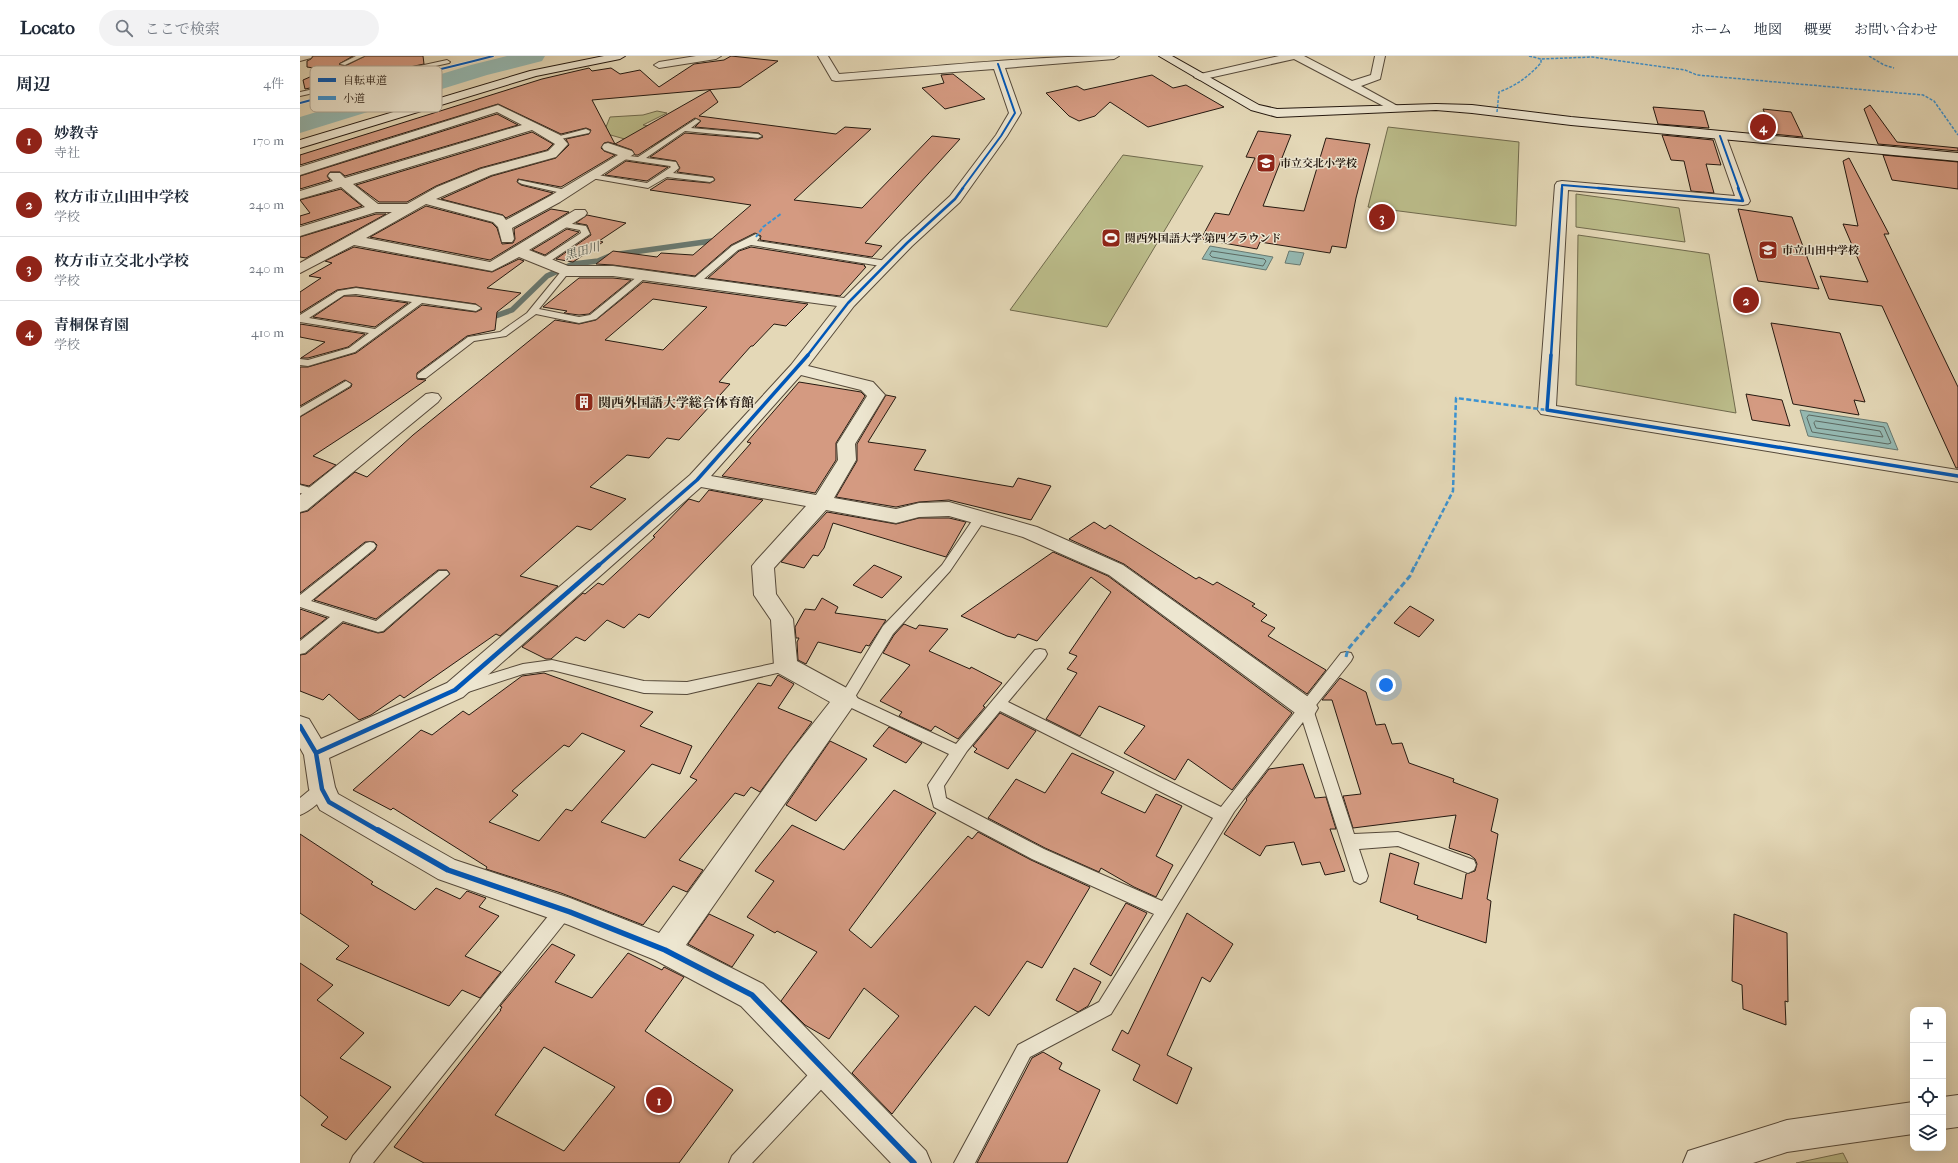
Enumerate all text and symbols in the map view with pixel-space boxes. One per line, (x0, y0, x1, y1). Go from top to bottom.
search box (99, 10, 379, 46)
text: Locato (20, 17, 75, 39)
icon: search (113, 17, 135, 39)
text: ここで検索 (145, 20, 220, 38)
text: ホーム (1690, 21, 1732, 38)
text: 地図 (1754, 21, 1782, 38)
text: 概要 (1804, 21, 1832, 38)
text: お問い合わせ (1854, 21, 1938, 38)
legend (310, 66, 442, 112)
text: 周辺 (16, 74, 50, 94)
text: 自転車道 (343, 74, 387, 87)
text: 4件 (263, 76, 284, 91)
text: 小道 (343, 92, 365, 105)
pin: 4 (1750, 112, 1776, 142)
text: 妙教寺 (54, 124, 99, 142)
text: 1 (27, 133, 31, 148)
text: 170 m (252, 133, 284, 148)
text: 寺社 (54, 145, 80, 160)
school or university icon: 市立交北小学校 (1255, 152, 1277, 174)
place label: 市立交北小学校 (1280, 157, 1357, 170)
text: 枚方市立山田中学校 (54, 188, 189, 206)
text: 2 (26, 197, 32, 212)
text: 240 m (249, 197, 284, 212)
pin: 3 (1369, 202, 1395, 232)
text: 学校 (54, 209, 80, 224)
sports icon: 関西外国語大学 第四グラウンド (1100, 227, 1122, 249)
place label: 関西外国語大学 第四グラウンド (1125, 232, 1281, 245)
water label: 黒田川 (563, 239, 603, 262)
school or university icon: 市立山田中学校 (1757, 239, 1779, 261)
place label: 市立山田中学校 (1782, 244, 1859, 257)
text: 枚方市立交北小学校 (54, 252, 189, 270)
text: 3 (26, 261, 32, 276)
text: 240 m (249, 261, 284, 276)
text: 学校 (54, 273, 80, 288)
pin: 2 (1733, 285, 1759, 315)
text: 青桐保育園 (54, 316, 129, 334)
text: 4 (25, 325, 33, 340)
text: 410 m (251, 325, 284, 340)
text: 学校 (54, 337, 80, 352)
building icon: 関西外国語大学総合体育館 (573, 391, 595, 413)
place label: 関西外国語大学総合体育館 (598, 395, 754, 410)
your location (1376, 675, 1396, 695)
map controls (1910, 1007, 1946, 1151)
button: + (1910, 1007, 1946, 1043)
button: − (1910, 1043, 1946, 1079)
button: locate (1910, 1079, 1946, 1115)
pin: 1 (646, 1085, 672, 1115)
button: layers (1910, 1115, 1946, 1151)

